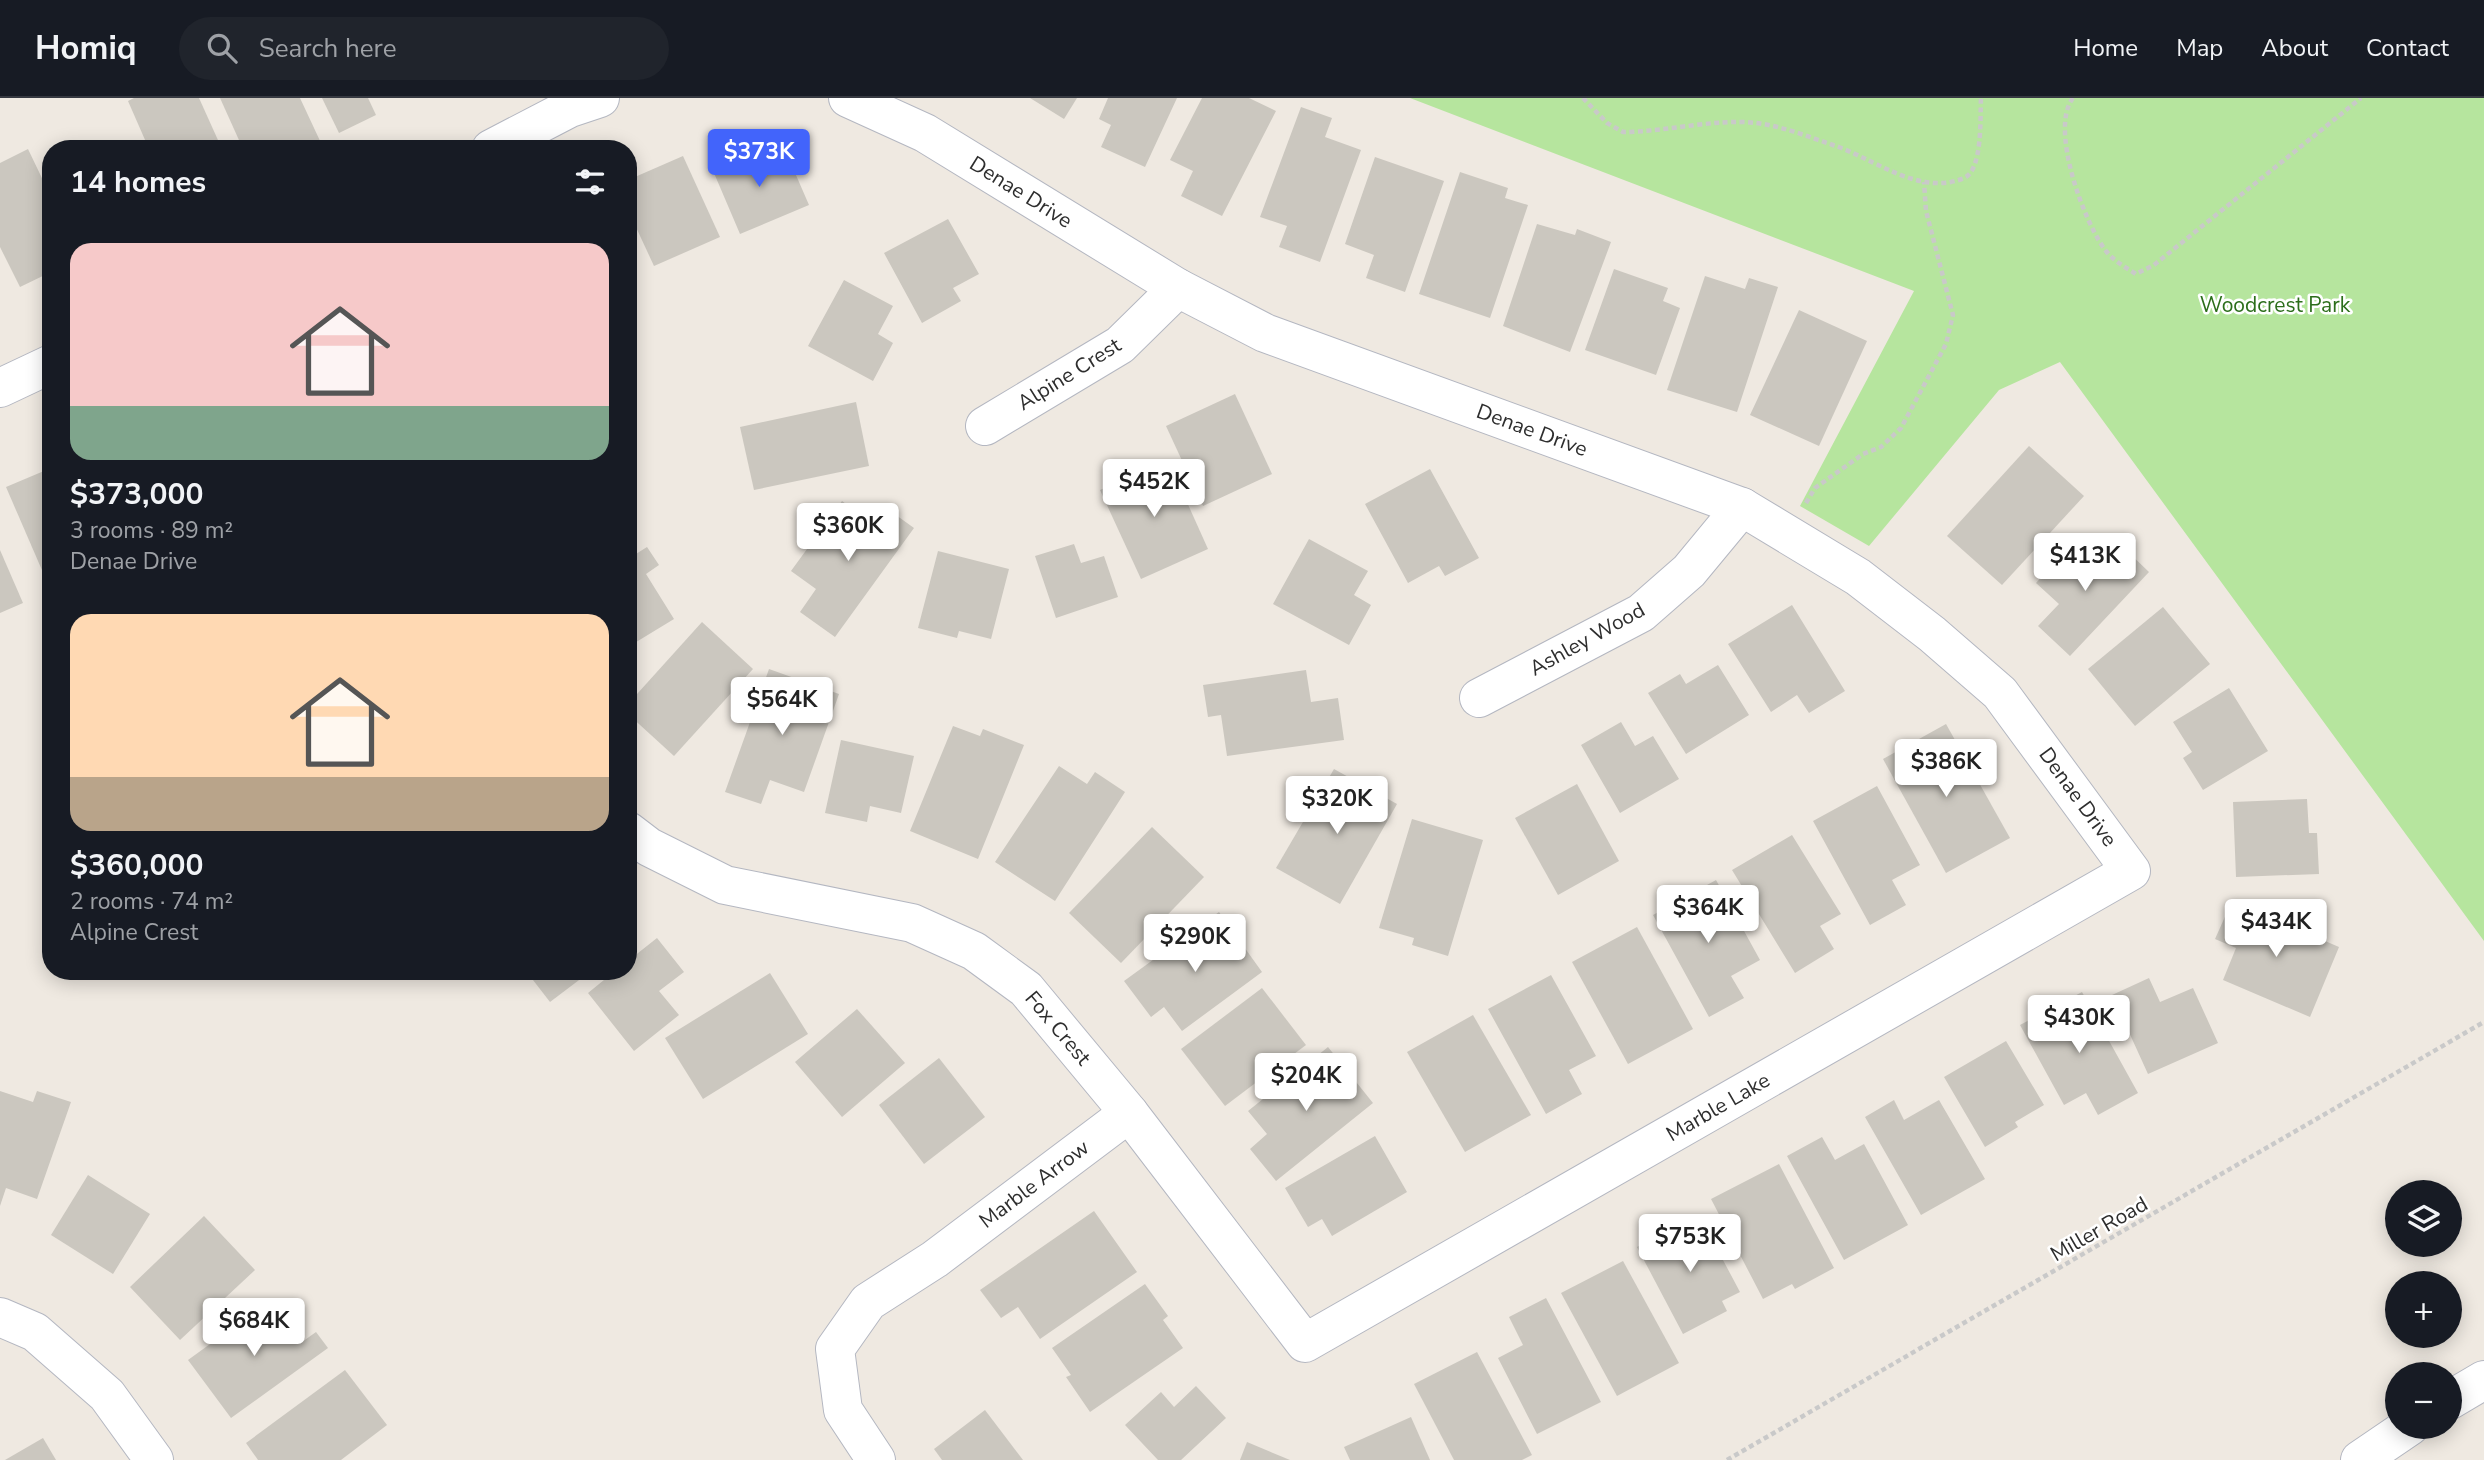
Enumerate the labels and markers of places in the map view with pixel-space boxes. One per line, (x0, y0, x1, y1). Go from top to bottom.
pin: $373K (710, 130, 808, 189)
pin: $452K (1105, 460, 1203, 519)
pin: $360K (799, 504, 897, 563)
pin: $413K (2036, 533, 2134, 593)
pin: $564K (733, 678, 831, 737)
pin: $386K (1897, 740, 1995, 799)
pin: $320K (1288, 776, 1386, 836)
pin: $364K (1659, 886, 1757, 945)
pin: $434K (2227, 900, 2325, 959)
pin: $290K (1146, 914, 1244, 974)
pin: $430K (2030, 996, 2128, 1055)
pin: $204K (1257, 1054, 1355, 1113)
pin: $753K (1641, 1214, 1739, 1274)
pin: $684K (205, 1298, 303, 1358)

